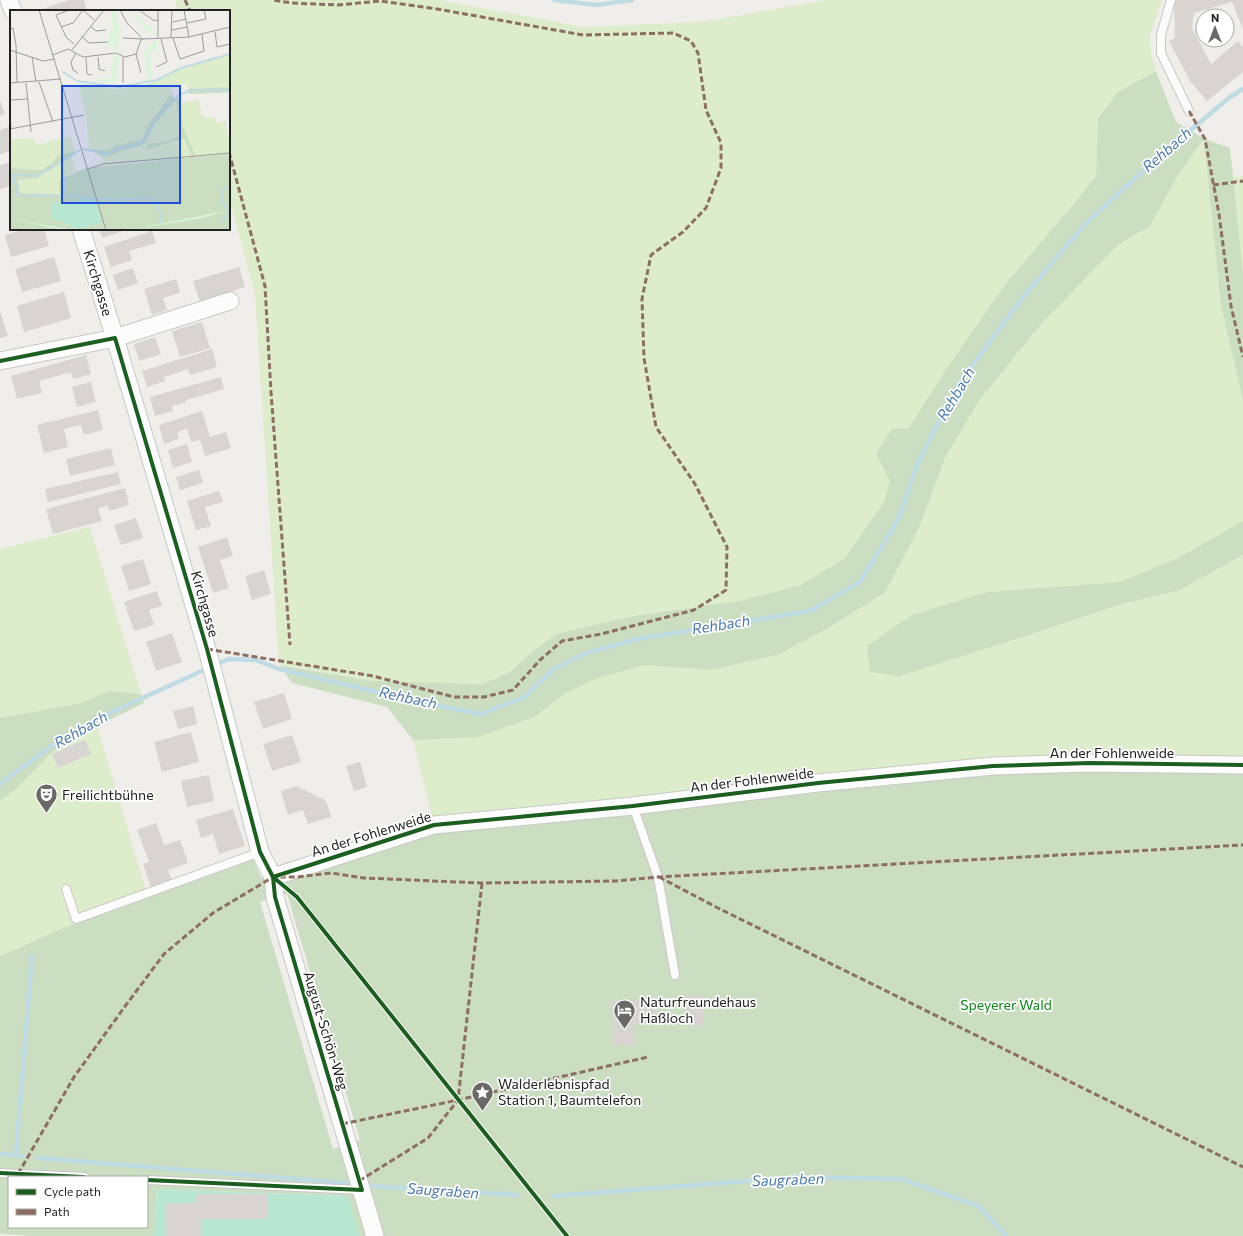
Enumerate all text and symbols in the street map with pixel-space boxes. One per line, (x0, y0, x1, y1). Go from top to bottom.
north arrow (1195, 8, 1235, 48)
inset map (10, 10, 230, 230)
text: N (1211, 11, 1219, 24)
water label: Rehbach (1138, 123, 1194, 175)
street label: Kirchgasse (80, 248, 117, 318)
water label: Rehbach (932, 364, 978, 423)
street label: Kirchgasse (188, 569, 223, 639)
water label: Rehbach (690, 611, 751, 638)
water label: Rehbach (378, 682, 439, 712)
water label: Rehbach (51, 707, 110, 752)
street label: An der Fohlenweide (1050, 744, 1174, 761)
street label: An der Fohlenweide (689, 763, 815, 796)
theatre icon: Freilichtbühne (33, 782, 59, 815)
place label: Freilichtbühne (62, 786, 154, 803)
street label: An der Fohlenweide (309, 807, 433, 860)
street label: August-Schön-Weg (300, 969, 353, 1093)
place label: Naturfreundehaus Haßloch (640, 993, 756, 1026)
park label: Speyerer Wald (960, 996, 1052, 1013)
hotel icon: Naturfreundehaus Haßloch (611, 997, 637, 1030)
place label: Walderlebnispfad Station 1, Baumtelefon (498, 1075, 641, 1108)
place icon: Walderlebnispfad Station 1, Baumtelefon (469, 1079, 495, 1112)
water label: Saugraben (752, 1169, 824, 1189)
legend (8, 1176, 148, 1228)
water label: Saugraben (406, 1179, 480, 1201)
text: Cycle path (44, 1184, 101, 1198)
text: Path (44, 1204, 70, 1218)

